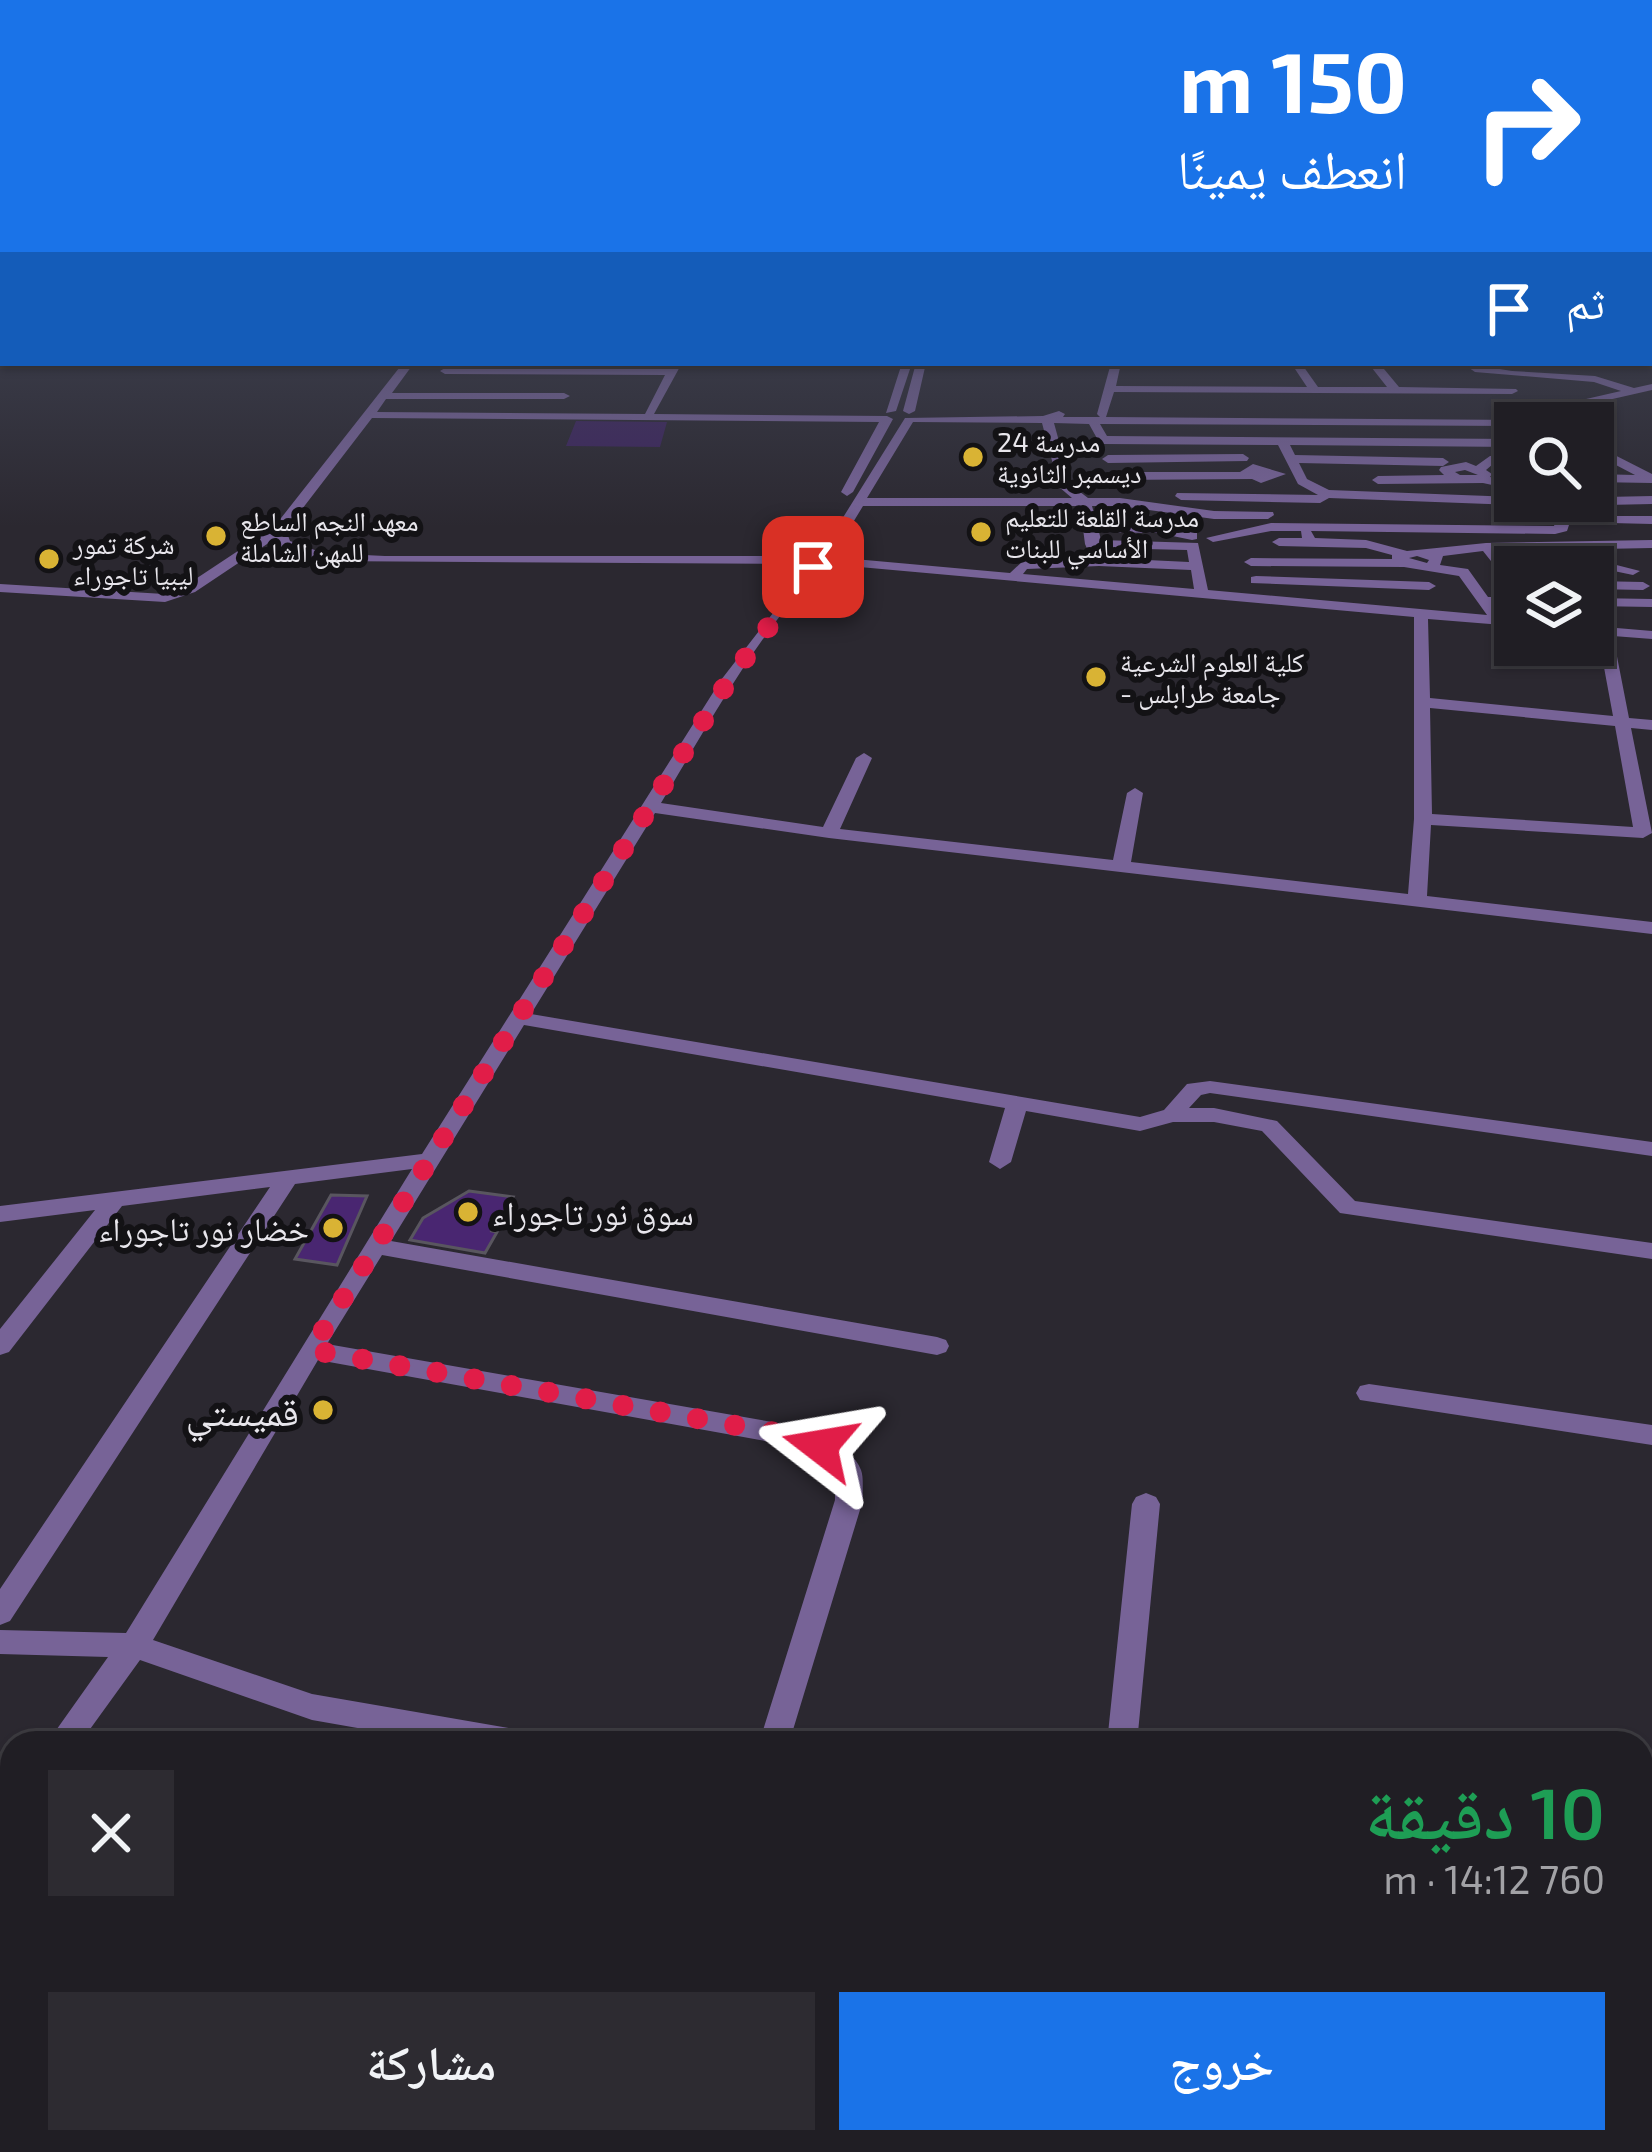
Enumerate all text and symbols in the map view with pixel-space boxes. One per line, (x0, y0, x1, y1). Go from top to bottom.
text: 150 m (1179, 29, 1407, 130)
icon: right (1449, 48, 1605, 204)
text: انعطف يمينًا (1177, 135, 1407, 200)
text: ثم (1566, 274, 1605, 328)
icon: arrive (1476, 276, 1542, 342)
map controls (1494, 402, 1614, 666)
button: search (1494, 402, 1614, 522)
place label: مدرسة 24 ديسمبر الثانوية (997, 425, 1142, 489)
marker: مدرسة 24 ديسمبر الثانوية (960, 444, 986, 470)
place label: مدرسة القلعة للتعليم الأساسي للبنات (1005, 500, 1199, 570)
place label: معهد النجم الساطع للمهن الشاملة (240, 504, 418, 569)
pin (762, 516, 864, 618)
marker: مدرسة القلعة للتعليم الأساسي للبنات (968, 519, 994, 545)
marker: معهد النجم الساطع للمهن الشاملة (203, 523, 229, 549)
place label: شركة تمور ليبيا تاجوراء (72, 527, 193, 591)
icon: arrive (780, 534, 846, 600)
marker: شركة تمور ليبيا تاجوراء (36, 546, 62, 572)
button: layers (1494, 546, 1614, 666)
place label: كلية العلوم الشرعية - جامعة طرابلس (1120, 645, 1304, 710)
marker: كلية العلوم الشرعية - جامعة طرابلس (1083, 664, 1109, 690)
place label: سوق نور تاجوراء (492, 1192, 694, 1234)
marker: سوق نور تاجوراء (455, 1199, 481, 1225)
place label: خضار نور تاجوراء (98, 1208, 309, 1248)
marker: خضار نور تاجوراء (320, 1215, 346, 1241)
position arrow (757, 1383, 883, 1509)
place label: قميستي (186, 1387, 299, 1443)
marker: قميستي (310, 1397, 336, 1423)
text: 10 دقيقة (1365, 1767, 1605, 1853)
button: close (48, 1770, 174, 1896)
text: 760 m · 14:12 (1384, 1855, 1605, 1902)
button: مشاركة (48, 1992, 815, 2130)
button: خروج (839, 1992, 1605, 2130)

